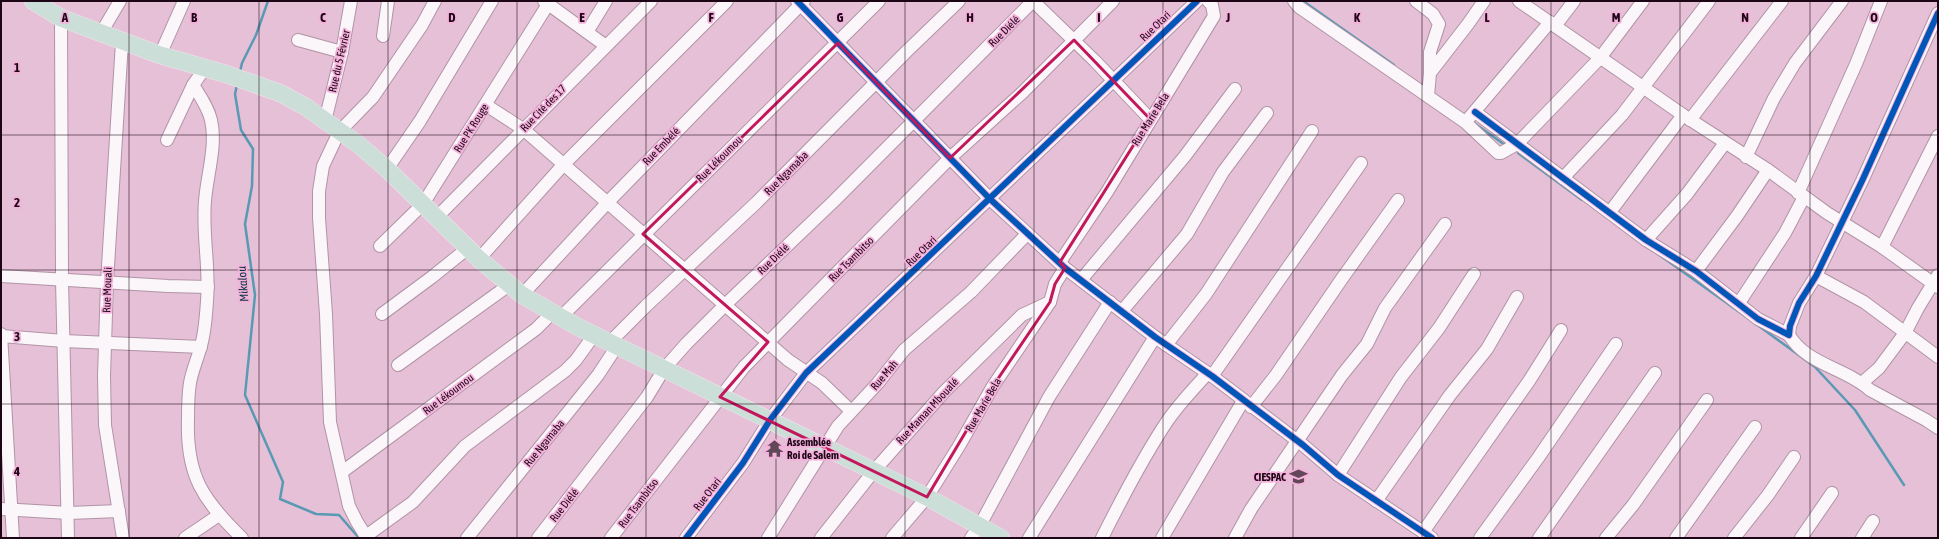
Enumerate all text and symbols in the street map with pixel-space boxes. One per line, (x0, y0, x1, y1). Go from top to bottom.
street label: Rue Otari (1137, 9, 1173, 43)
text: A (61, 10, 69, 25)
text: B (191, 10, 198, 25)
text: C (320, 10, 326, 25)
text: D (448, 10, 456, 25)
text: E (579, 10, 585, 25)
text: F (708, 10, 714, 25)
text: G (837, 10, 844, 25)
text: H (966, 10, 974, 25)
text: I (1097, 10, 1101, 25)
text: J (1225, 10, 1230, 25)
text: K (1354, 10, 1361, 25)
text: L (1484, 10, 1490, 25)
text: M (1612, 10, 1621, 25)
text: N (1741, 10, 1749, 25)
text: O (1870, 10, 1878, 25)
street label: Rue Diélé (986, 13, 1022, 49)
street label: Rue du 5 Février (326, 28, 352, 93)
text: 1 (14, 60, 20, 75)
street label: Rue Cité des 17 (518, 82, 568, 134)
street label: Rue Marie Bela (1129, 90, 1171, 148)
street label: Rue PK Rouge (451, 101, 491, 155)
street label: Rue Embélé (640, 125, 682, 167)
street label: Rue Lékoumou (694, 134, 744, 184)
street label: Rue Ngamaba (762, 149, 810, 197)
text: 2 (14, 195, 20, 210)
street label: Rue Tsambitso (826, 234, 876, 284)
street label: Rue Otari (903, 234, 939, 268)
street label: Rue Diélé (755, 241, 791, 277)
water label: Mikalou (234, 265, 252, 302)
street label: Rue Mouali (100, 267, 114, 313)
text: 3 (14, 329, 20, 344)
street label: Rue Mah (868, 358, 900, 392)
street label: Rue Lékoumou (420, 371, 476, 417)
street label: Rue Maman Mboualé (893, 376, 961, 446)
street label: Rue Marie Bela (963, 376, 1003, 434)
street label: Rue Ngamaba (521, 417, 567, 469)
place label: Assemblée Roi de Salem (786, 436, 839, 461)
temple icon: Assemblée Roi de Salem (764, 438, 784, 458)
text: 4 (13, 464, 20, 479)
school or university icon: CIESPAC (1289, 467, 1309, 487)
place label: CIESPAC (1254, 471, 1286, 483)
street label: Rue Otari (691, 475, 723, 513)
street label: Rue Tsambitso (616, 476, 660, 530)
street label: Rue Diélé (547, 486, 581, 524)

